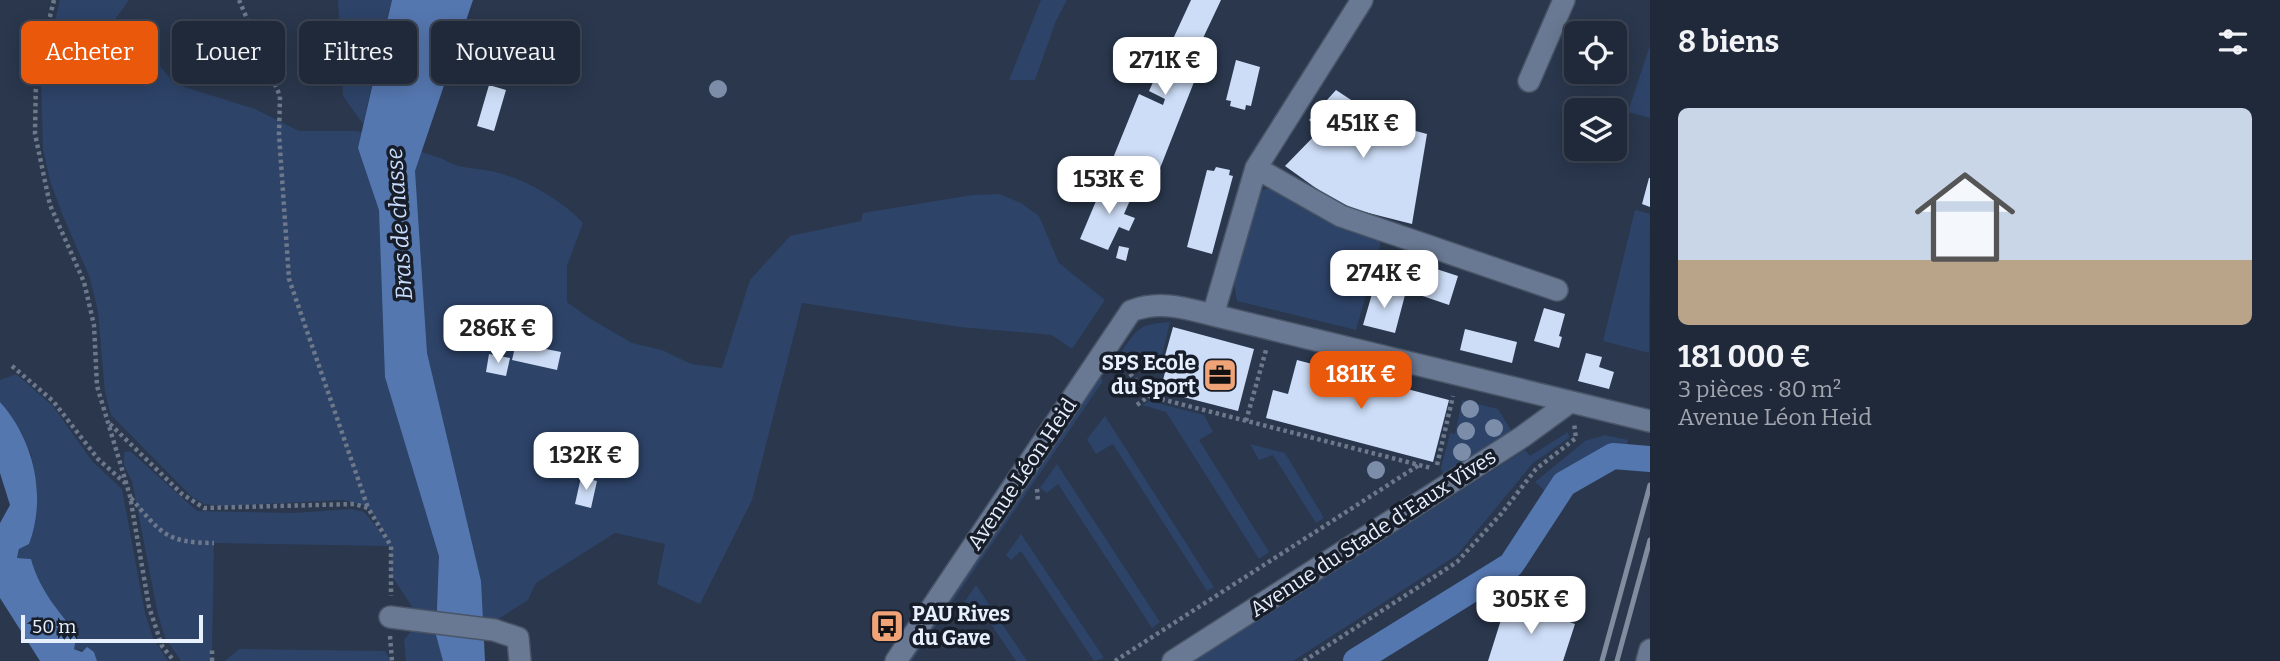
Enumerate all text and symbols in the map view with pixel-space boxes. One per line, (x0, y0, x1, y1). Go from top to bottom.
chip: Acheter (21, 21, 158, 84)
chip: Louer (172, 21, 285, 84)
chip: Filtres (299, 21, 417, 84)
chip: Nouveau (431, 21, 580, 84)
map controls (1564, 21, 1627, 161)
button: locate (1564, 21, 1627, 84)
icon: filters (2214, 23, 2252, 61)
text: 8 biens (1678, 24, 1779, 60)
pin: 271K € (1108, 38, 1222, 97)
text: 271K € (1129, 46, 1201, 74)
button: layers (1564, 98, 1627, 161)
pin: 451K € (1306, 100, 1420, 160)
text: 451K € (1327, 109, 1399, 137)
water label: Bras de chasse (380, 147, 418, 301)
icon: home (1902, 154, 2028, 280)
pin: 153K € (1052, 156, 1166, 216)
text: 153K € (1073, 165, 1145, 193)
pin: 274K € (1327, 250, 1441, 310)
text: 274K € (1346, 259, 1422, 287)
pin: 286K € (441, 306, 555, 365)
text: 286K € (459, 314, 537, 342)
text: 181 000 € (1678, 339, 1811, 375)
place label: SPS Ecole du Sport (1101, 350, 1197, 400)
pin: 181K € (1304, 352, 1418, 411)
office icon: SPS Ecole du Sport (1201, 356, 1239, 394)
text: 181K € (1326, 360, 1396, 388)
text: 3 pièces · 80 m² (1678, 375, 1841, 403)
street label: Avenue Léon Heid (962, 393, 1082, 555)
text: Avenue Léon Heid (1678, 403, 1872, 431)
pin: 132K € (529, 433, 643, 492)
text: 132K € (550, 441, 622, 469)
street label: Avenue du Stade d'Eaux Vives (1245, 444, 1501, 622)
pin: 305K € (1474, 576, 1588, 636)
text: 305K € (1492, 585, 1570, 613)
place label: PAU Rives du Gave (912, 601, 1010, 651)
bus stop icon: PAU Rives du Gave (868, 607, 906, 645)
scale bar (21, 612, 203, 644)
text: 50 m (32, 615, 76, 638)

